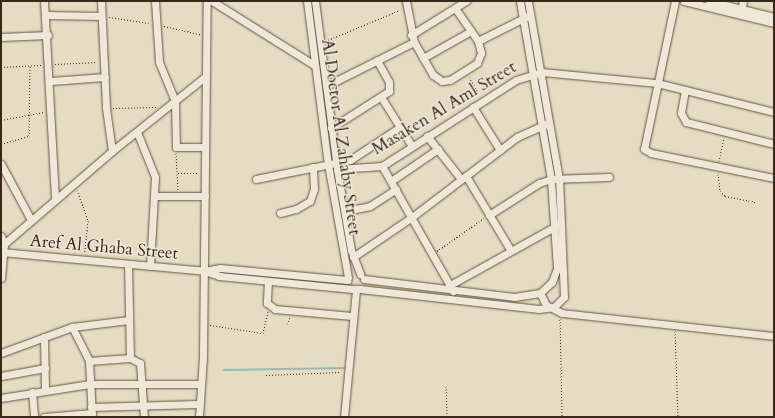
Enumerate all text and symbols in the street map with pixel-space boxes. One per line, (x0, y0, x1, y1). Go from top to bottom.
street label: Al Doctor Al Zahaby Street (317, 38, 365, 236)
street label: Masaken Al Aml Street (368, 57, 520, 159)
street label: Aref Al Ghaba Street (29, 230, 179, 264)

